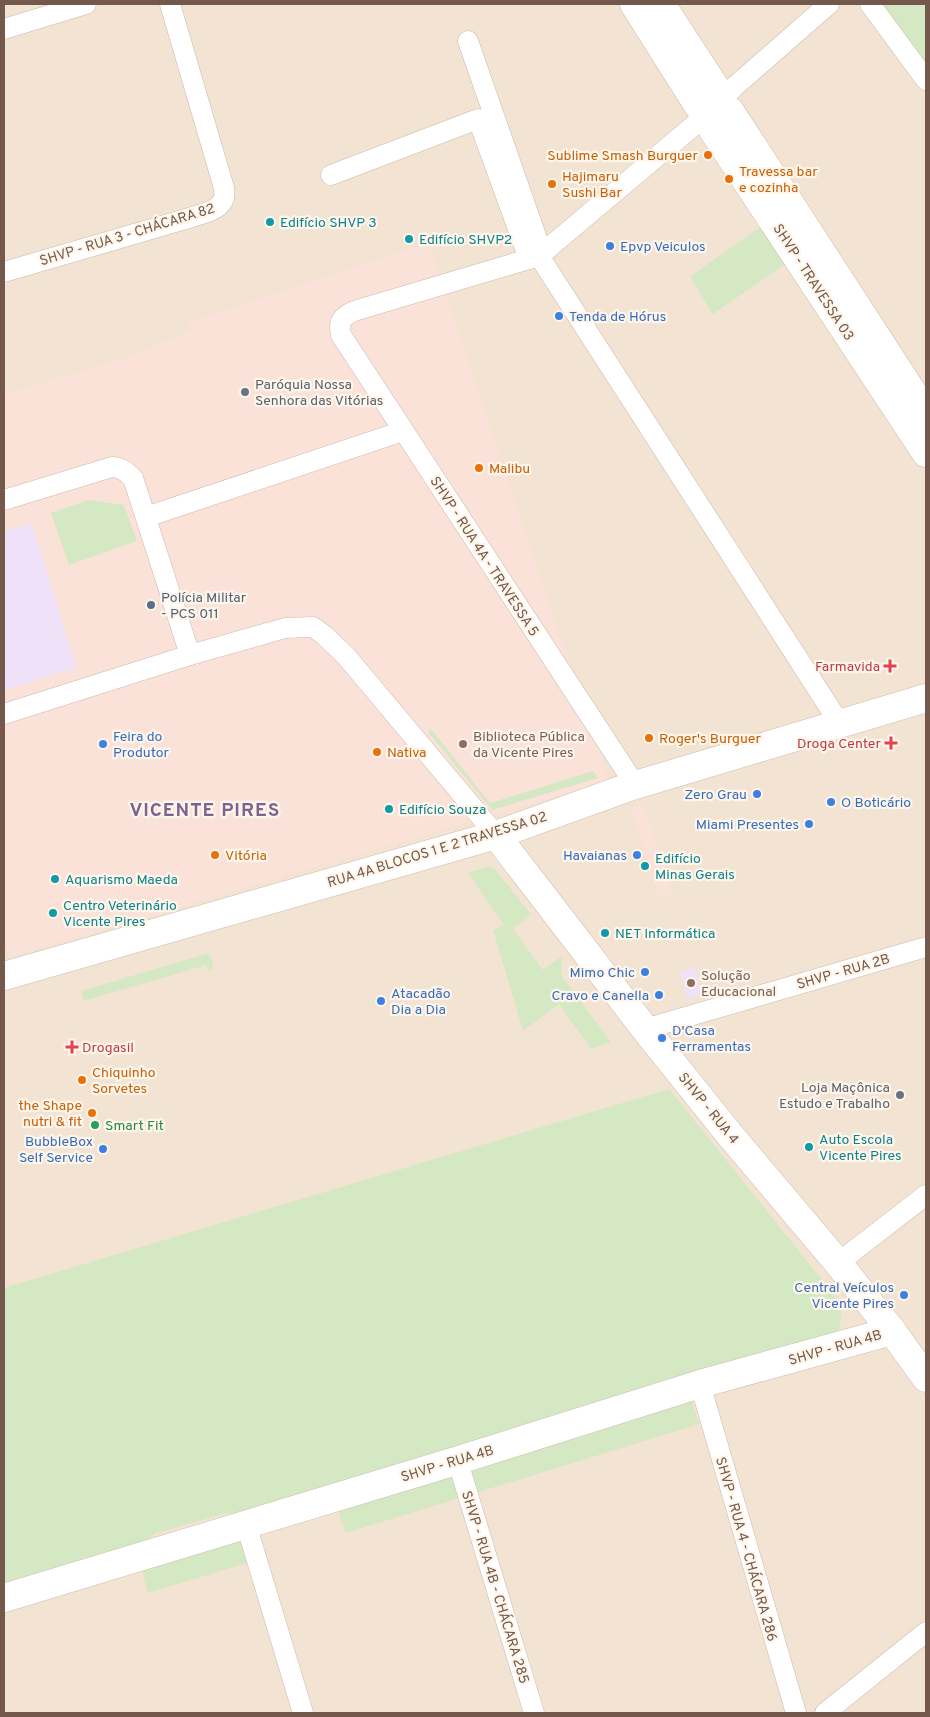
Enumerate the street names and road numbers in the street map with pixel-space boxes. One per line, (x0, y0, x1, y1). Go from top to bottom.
street label: SHVP - RUA 3 - CHÁCARA 82 (37, 200, 217, 270)
street label: SHVP - TRAVESSA 03 (769, 221, 857, 344)
street label: SHVP - RUA 4A - TRAVESSA 5 (426, 474, 542, 640)
street label: RUA 4A BLOCOS 1 E 2 TRAVESSA 02 (325, 809, 549, 892)
street label: SHVP - RUA 2B (795, 951, 892, 994)
street label: SHVP - RUA 4 (674, 1070, 742, 1148)
street label: SHVP - RUA 4B (787, 1327, 884, 1370)
street label: SHVP - RUA 4B (399, 1442, 496, 1487)
street label: SHVP - RUA 4 - CHÁCARA 286 (711, 1455, 781, 1644)
street label: SHVP - RUA 4B - CHÁCARA 285 (457, 1489, 533, 1686)

